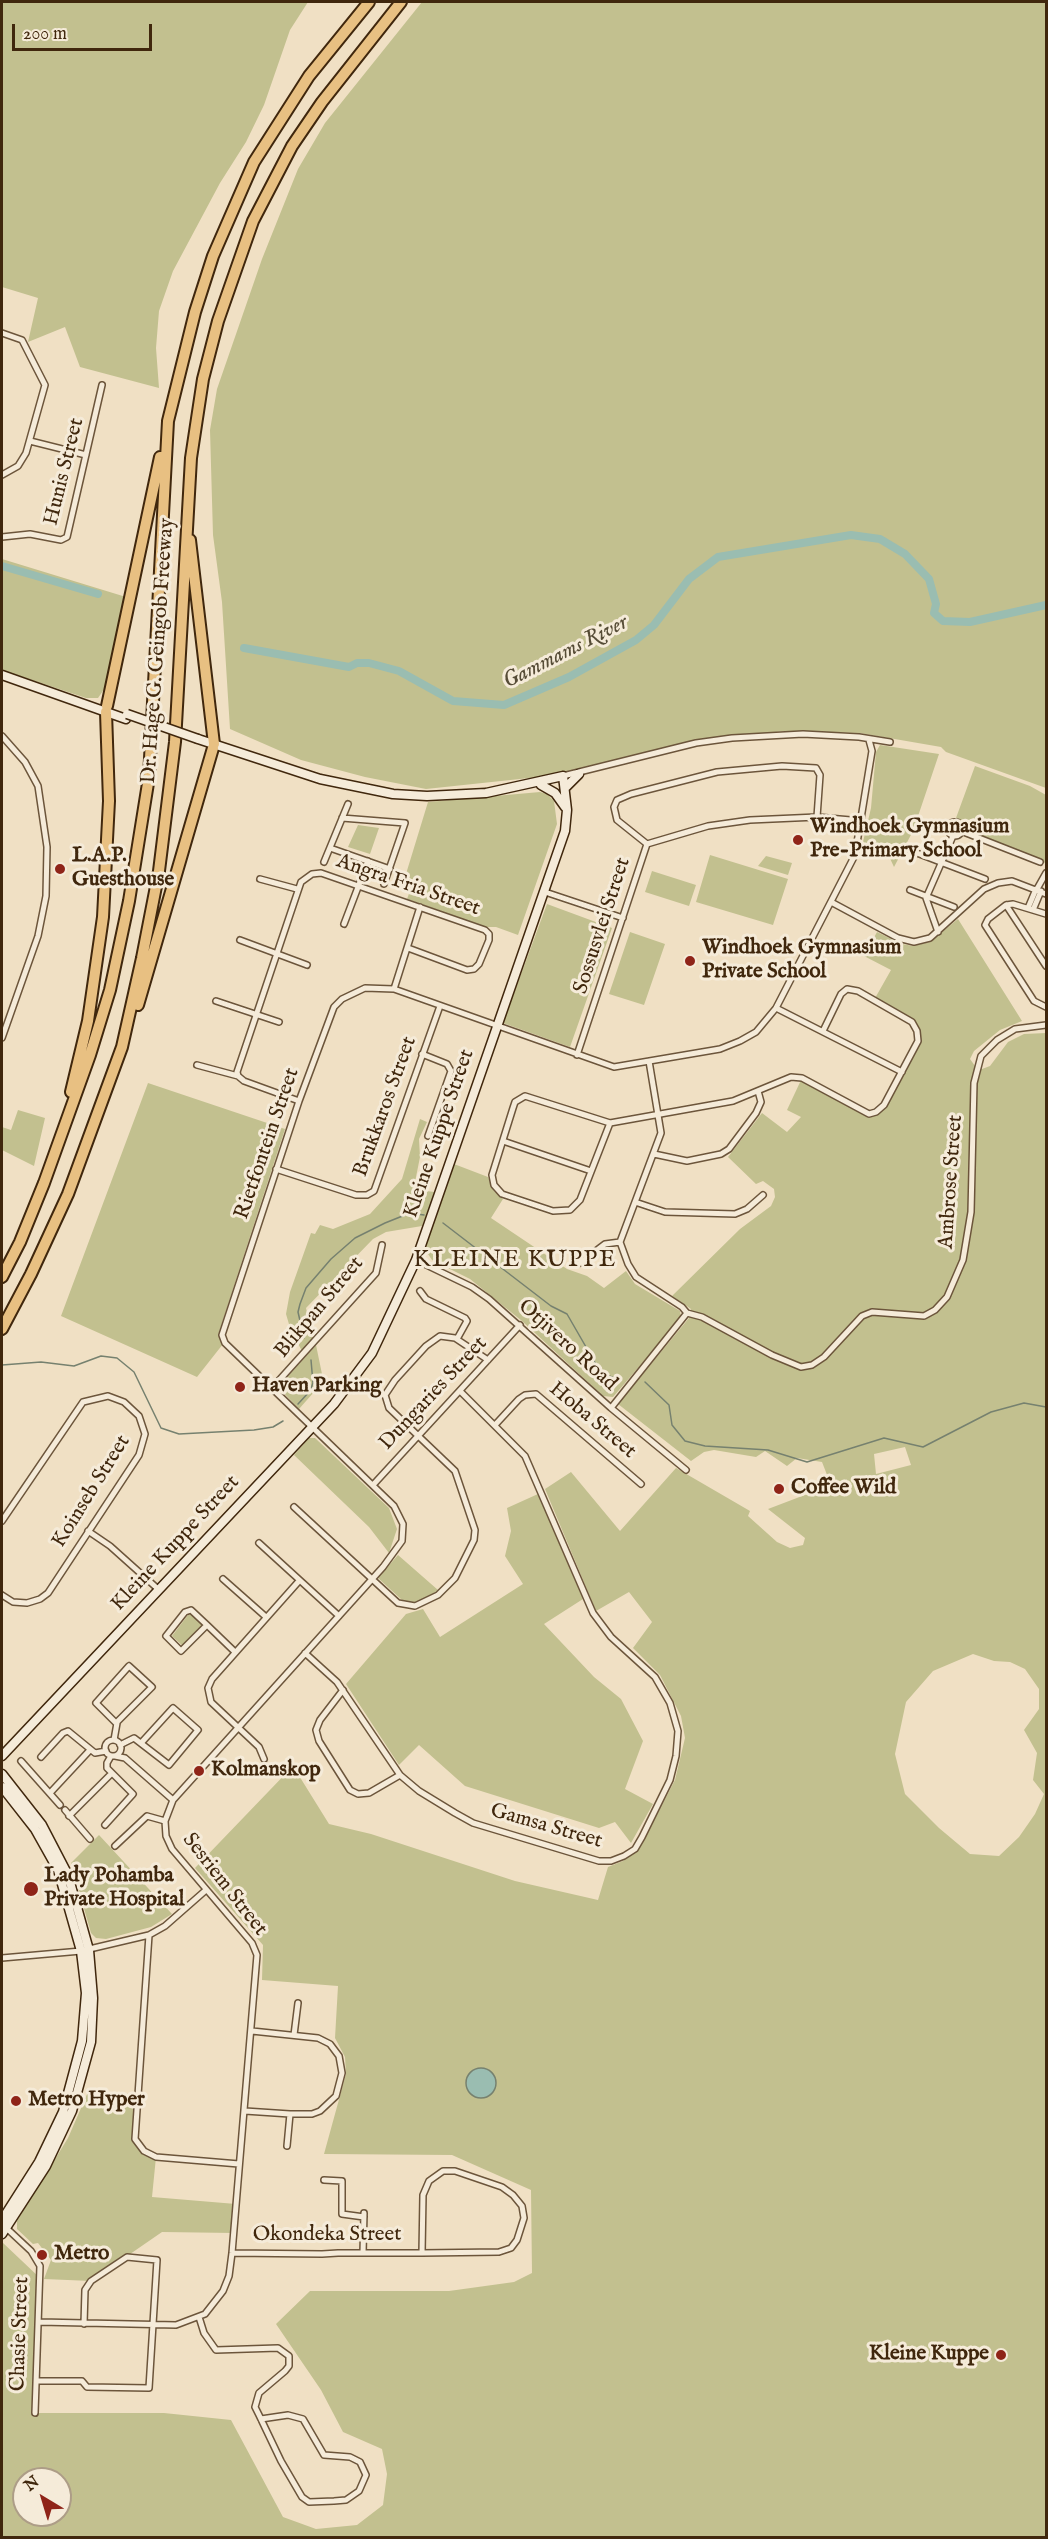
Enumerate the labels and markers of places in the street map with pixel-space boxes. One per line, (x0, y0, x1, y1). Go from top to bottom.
place label: Windhoek Gymnasium Pre-Primary School (810, 815, 1009, 865)
marker: Windhoek Gymnasium Pre-Primary School (791, 833, 805, 847)
place label: L.A.P. Guesthouse (72, 844, 174, 894)
marker: L.A.P. Guesthouse (53, 862, 67, 876)
place label: Windhoek Gymnasium Private School (702, 936, 901, 986)
marker: Windhoek Gymnasium Private School (683, 954, 697, 968)
place label: Haven Parking (252, 1374, 382, 1400)
marker: Haven Parking (233, 1380, 247, 1394)
place label: Coffee Wild (791, 1476, 896, 1502)
marker: Coffee Wild (772, 1482, 786, 1496)
place label: Kolmanskop (211, 1758, 321, 1784)
marker: Kolmanskop (192, 1764, 206, 1778)
place label: Lady Pohamba Private Hospital (44, 1864, 184, 1914)
marker: Lady Pohamba Private Hospital (22, 1880, 40, 1898)
place label: Metro Hyper (28, 2088, 145, 2114)
marker: Metro Hyper (9, 2094, 23, 2108)
place label: Metro (54, 2242, 109, 2268)
marker: Metro (35, 2248, 49, 2262)
place label: Kleine Kuppe (869, 2342, 989, 2368)
marker: Kleine Kuppe (994, 2348, 1008, 2362)

